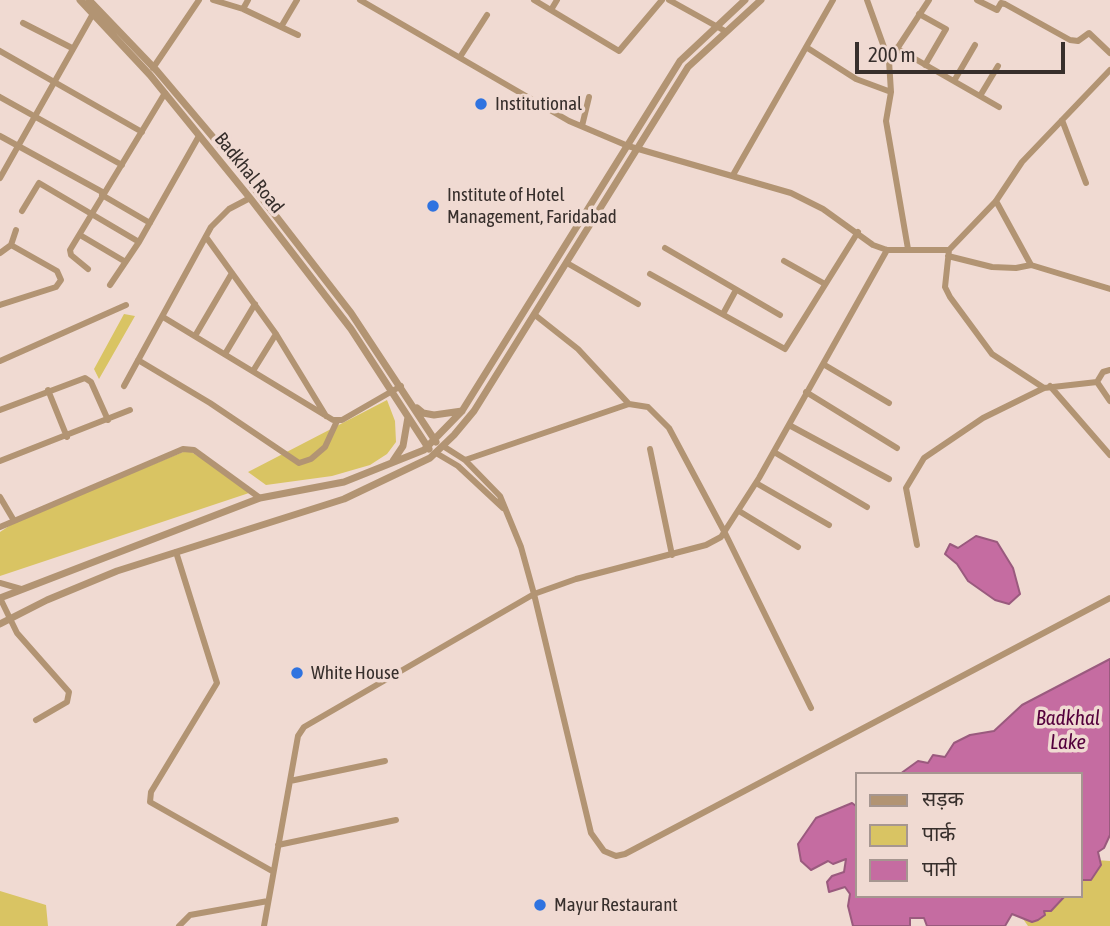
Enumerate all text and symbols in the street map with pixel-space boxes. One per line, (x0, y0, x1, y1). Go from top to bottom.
scale bar (858, 28, 1068, 72)
text: 200 m (868, 42, 916, 66)
place label: Institutional (495, 93, 582, 115)
marker: Institutional (473, 96, 489, 112)
street label: Badkhal Road (210, 128, 288, 218)
place label: Institute of Hotel Management, Faridabad (447, 184, 617, 228)
marker: Institute of Hotel Management, Faridabad (425, 198, 441, 214)
place label: White House (311, 662, 399, 684)
marker: White House (289, 665, 305, 681)
water label: Badkhal Lake (1036, 705, 1100, 755)
legend (855, 772, 1082, 898)
text: सड़क (922, 786, 964, 810)
text: पार्क (922, 821, 956, 845)
text: पानी (922, 856, 956, 880)
place label: Mayur Restaurant (554, 894, 678, 916)
marker: Mayur Restaurant (532, 897, 548, 913)

